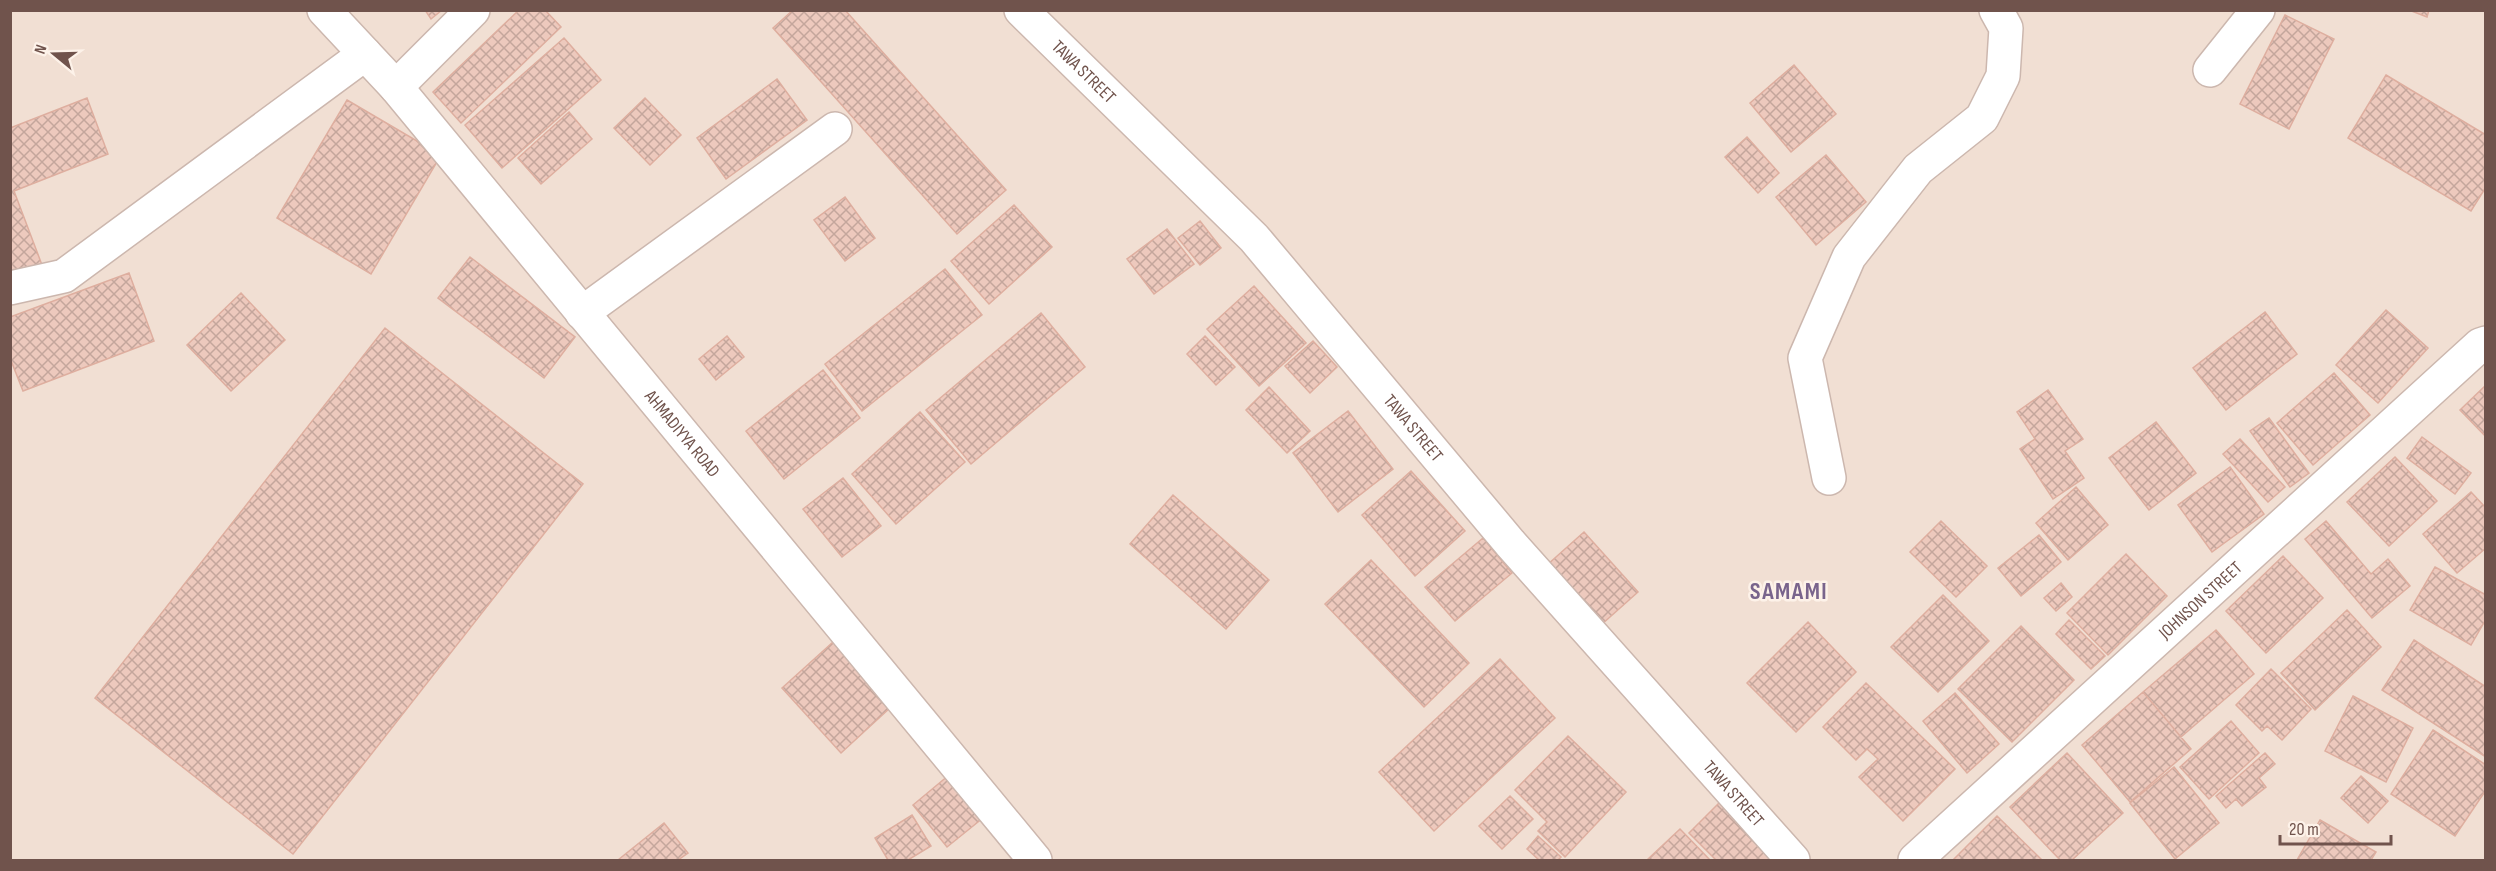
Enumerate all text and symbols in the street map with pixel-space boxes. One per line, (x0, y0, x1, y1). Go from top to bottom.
north arrow (24, 24, 84, 84)
street label: TAWA STREET (1048, 36, 1120, 107)
text: N (31, 42, 52, 57)
street label: AHMADIYYA ROAD (640, 385, 724, 481)
street label: TAWA STREET (1379, 390, 1448, 466)
street label: JOHNSON STREET (2154, 557, 2246, 644)
district label: SAMAMI (1750, 577, 1828, 606)
street label: TAWA STREET (1699, 756, 1768, 831)
scale bar (2280, 808, 2391, 846)
text: 20 m (2289, 819, 2319, 840)

